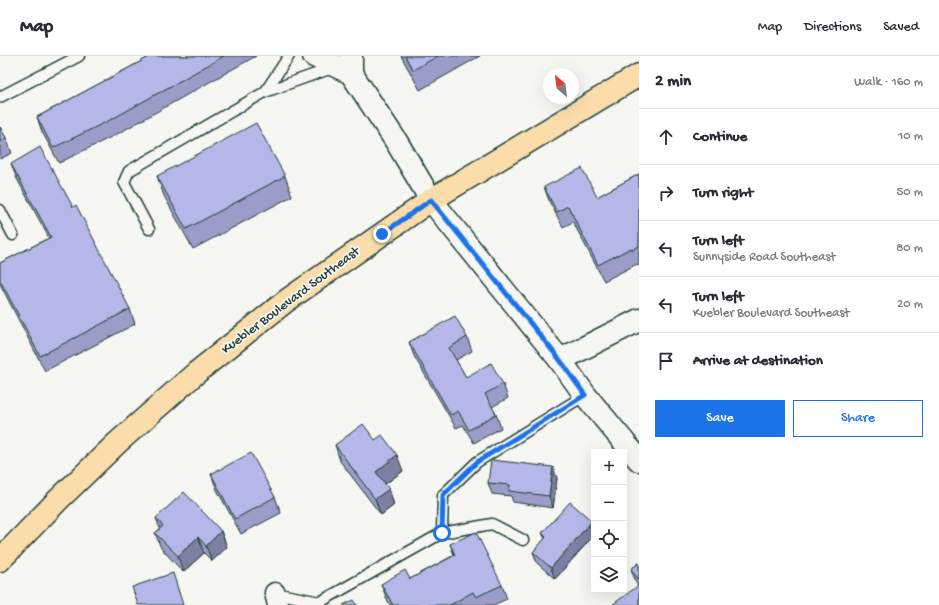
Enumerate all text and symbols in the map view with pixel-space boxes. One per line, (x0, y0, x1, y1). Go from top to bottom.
text: Map (20, 16, 53, 39)
text: Map (758, 19, 782, 36)
text: Directions (804, 19, 861, 36)
text: Saved (883, 19, 919, 36)
north arrow (543, 68, 579, 104)
text: 2 min (655, 72, 691, 92)
text: Walk · 160 m (854, 75, 923, 90)
icon: ahead (655, 126, 677, 148)
text: Continue (693, 128, 747, 146)
text: 10 m (898, 129, 923, 144)
icon: right (655, 182, 677, 204)
text: Turn right (693, 184, 753, 202)
text: 50 m (896, 185, 923, 200)
route end (373, 225, 391, 243)
text: Turn left (693, 232, 744, 250)
icon: left (655, 238, 677, 260)
text: 80 m (896, 241, 923, 256)
street label: Kuebler Boulevard Southeast (219, 243, 364, 359)
text: Sunnyside Road Southeast (693, 250, 836, 265)
text: Turn left (693, 288, 744, 306)
icon: left (655, 294, 677, 316)
text: 20 m (897, 297, 923, 312)
text: Kuebler Boulevard Southeast (693, 306, 850, 321)
icon: arrive (655, 350, 677, 372)
text: Arrive at destination (693, 352, 823, 370)
button: Save (655, 400, 785, 437)
button: Share (793, 400, 923, 437)
map controls (591, 449, 627, 593)
button: + (591, 449, 627, 485)
button: − (591, 485, 627, 521)
button: locate (591, 521, 627, 557)
route start (433, 524, 451, 542)
button: layers (591, 557, 627, 593)

